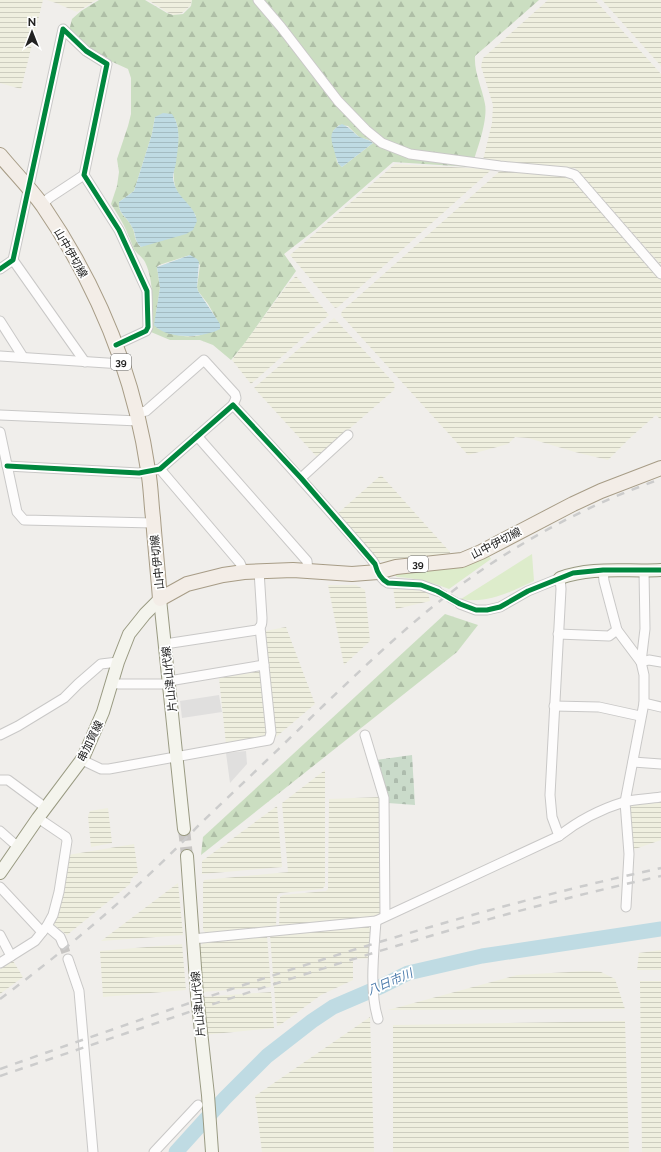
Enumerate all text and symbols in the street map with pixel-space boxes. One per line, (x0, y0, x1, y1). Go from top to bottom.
north arrow (12, 12, 52, 52)
text: N (28, 16, 36, 29)
street label: 山中伊切線 (51, 226, 90, 280)
road number: 39 (111, 354, 131, 370)
street label: 山中伊切線 (469, 525, 524, 562)
street label: 山中伊切線 (148, 534, 167, 590)
road number: 39 (408, 556, 428, 572)
street label: 片山津山代線 (160, 645, 179, 712)
street label: 串加賀線 (75, 719, 106, 764)
water label: 八日市川 (365, 965, 417, 998)
street label: 片山津山代線 (189, 971, 208, 1037)

